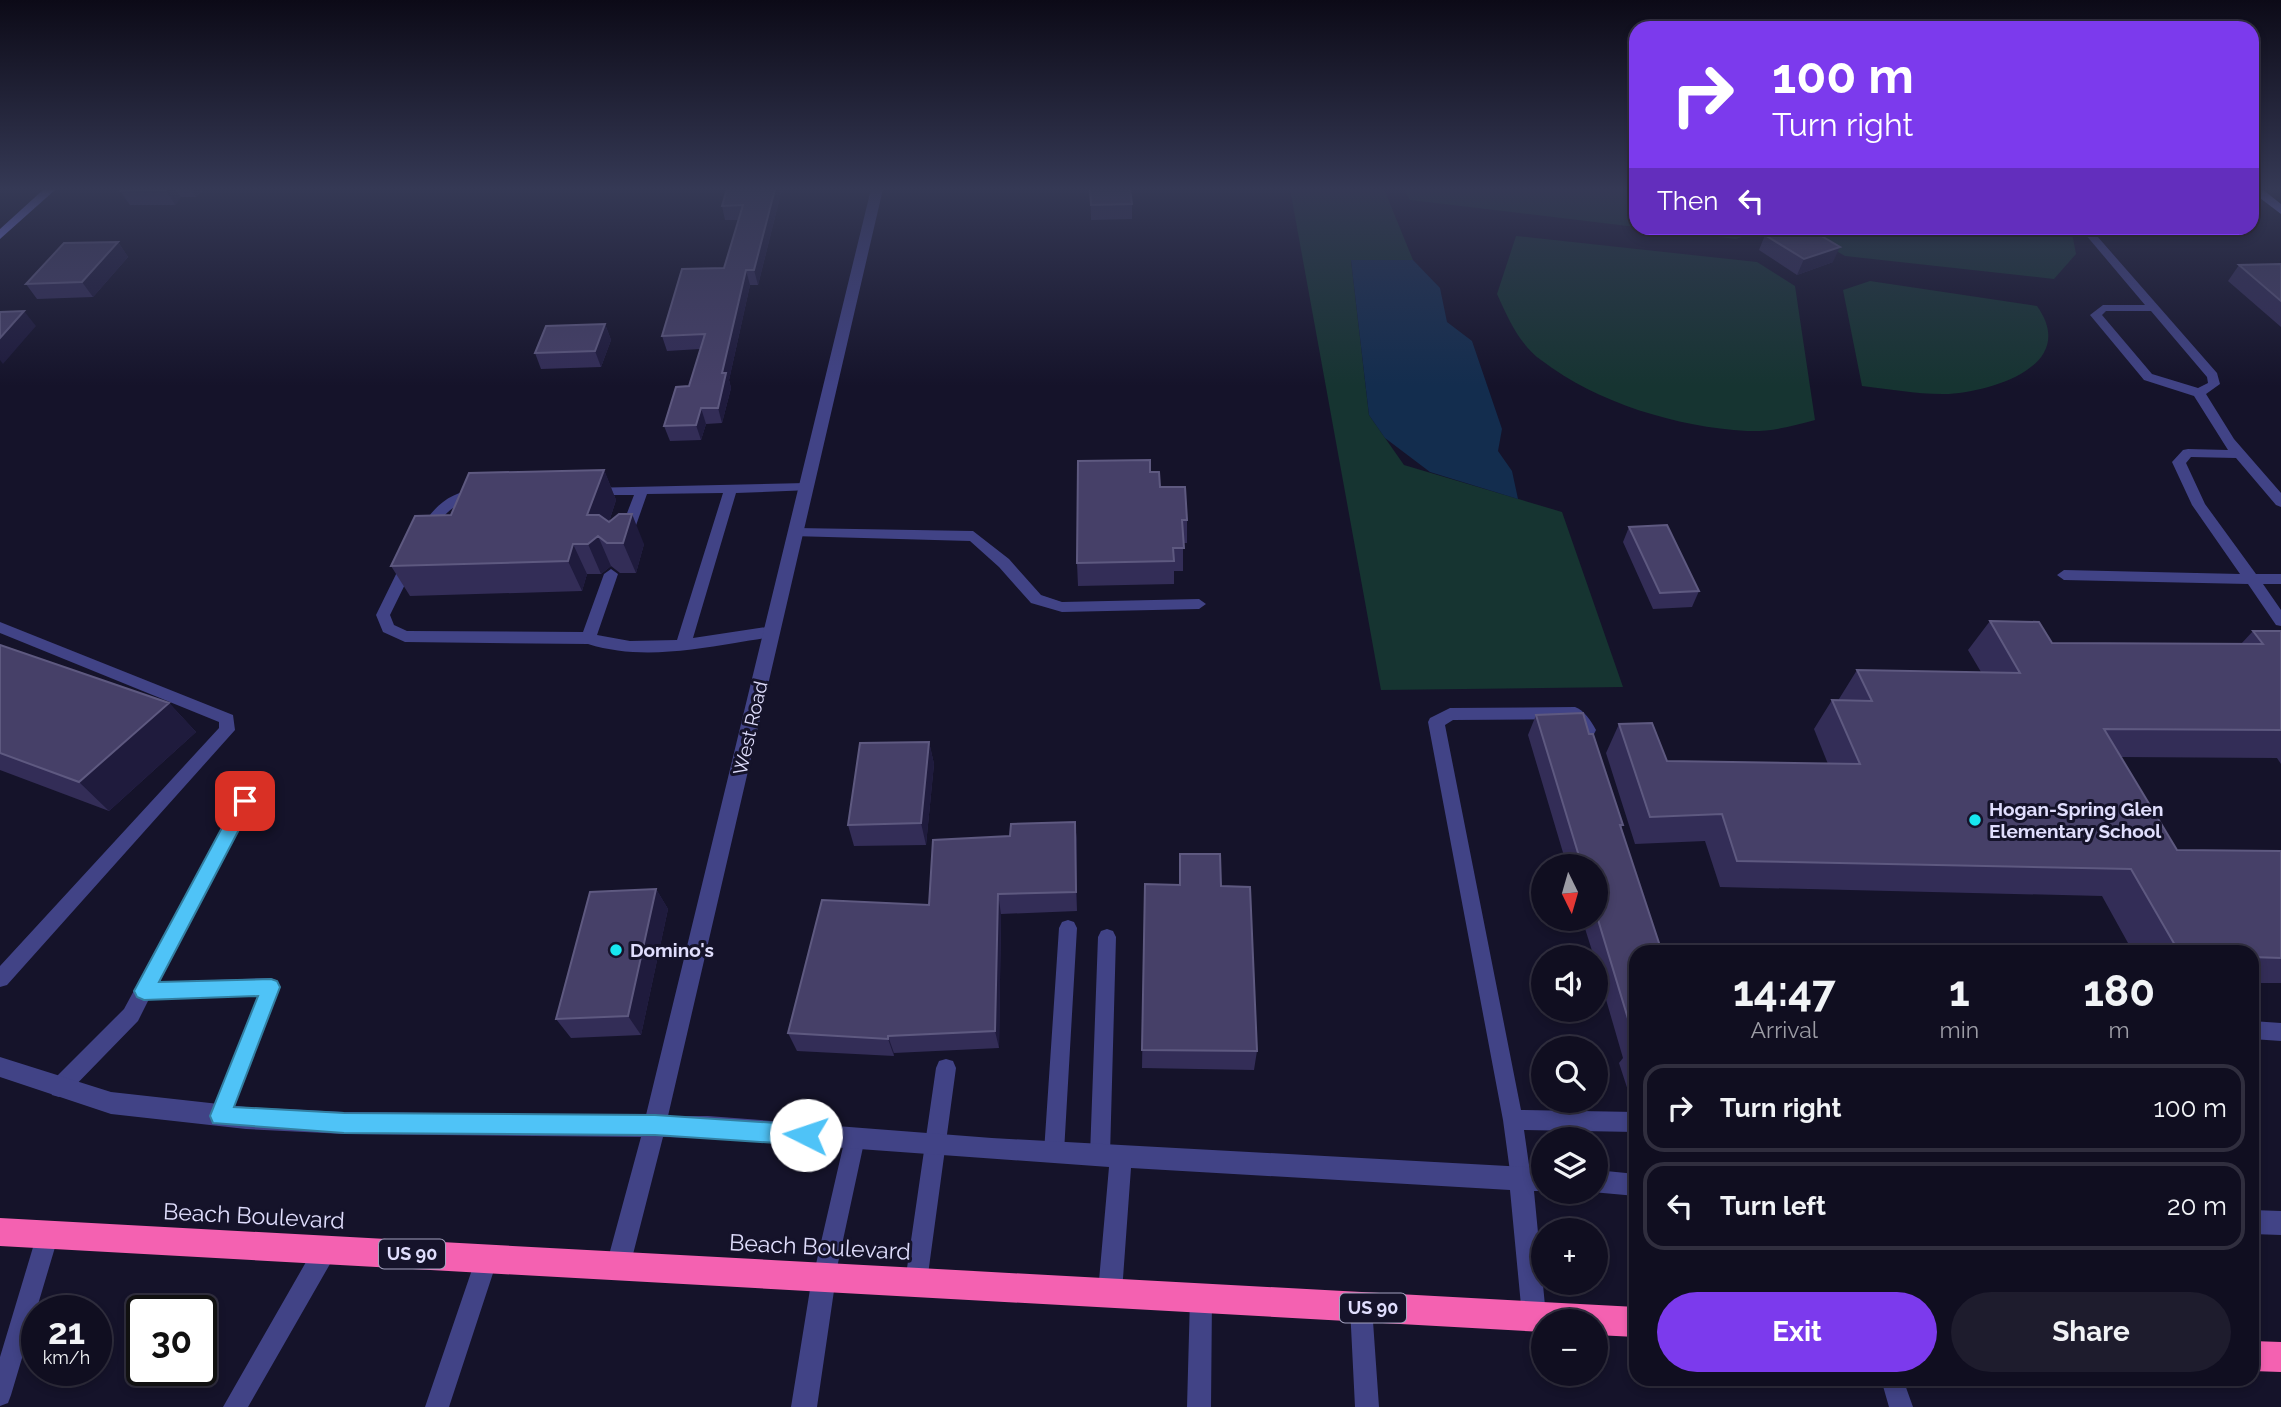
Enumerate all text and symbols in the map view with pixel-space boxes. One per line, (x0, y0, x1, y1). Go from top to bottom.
text: 100 m (1772, 47, 1914, 104)
icon: right (1657, 49, 1748, 140)
text: Turn right (1772, 106, 1913, 143)
icon: left (1732, 182, 1770, 220)
text: Then (1657, 186, 1718, 216)
street label: West Road (729, 679, 771, 777)
pin (215, 771, 275, 831)
icon: arrive (226, 782, 264, 820)
place label: Hogan-Spring Glen Elementary School (1989, 798, 2163, 842)
marker: Hogan-Spring Glen Elementary School (1967, 812, 1983, 828)
north arrow (1531, 854, 1608, 931)
map controls (1531, 854, 1608, 1386)
place label: Domino's (630, 939, 714, 961)
marker: Domino's (608, 942, 624, 958)
button: sound (1531, 945, 1608, 1022)
text: 14:47 (1733, 967, 1836, 1016)
text: 1 (1949, 967, 1970, 1016)
text: 180 (2083, 967, 2155, 1016)
text: Arrival (1751, 1016, 1818, 1043)
text: min (1940, 1016, 1979, 1043)
text: m (2109, 1016, 2130, 1043)
button: search (1531, 1036, 1608, 1113)
icon: right (1661, 1089, 1699, 1127)
text: Turn right (1720, 1093, 1841, 1123)
text: 100 m (2154, 1093, 2227, 1123)
position arrow (769, 1098, 843, 1172)
button: layers (1531, 1127, 1608, 1204)
icon: left (1661, 1187, 1699, 1225)
text: Turn left (1720, 1191, 1826, 1221)
text: 20 m (2167, 1191, 2227, 1221)
street label: Beach Boulevard (162, 1197, 346, 1234)
button: + (1531, 1218, 1608, 1295)
street label: Beach Boulevard (728, 1228, 912, 1265)
road number: US 90 (379, 1240, 445, 1268)
button: Exit (1657, 1292, 1937, 1372)
button: Share (1951, 1292, 2231, 1372)
road number: US 90 (1340, 1294, 1406, 1322)
speed limit sign: 30 (126, 1295, 217, 1386)
button: − (1531, 1309, 1608, 1386)
text: 21 (48, 1311, 85, 1352)
text: km/h (43, 1347, 90, 1368)

